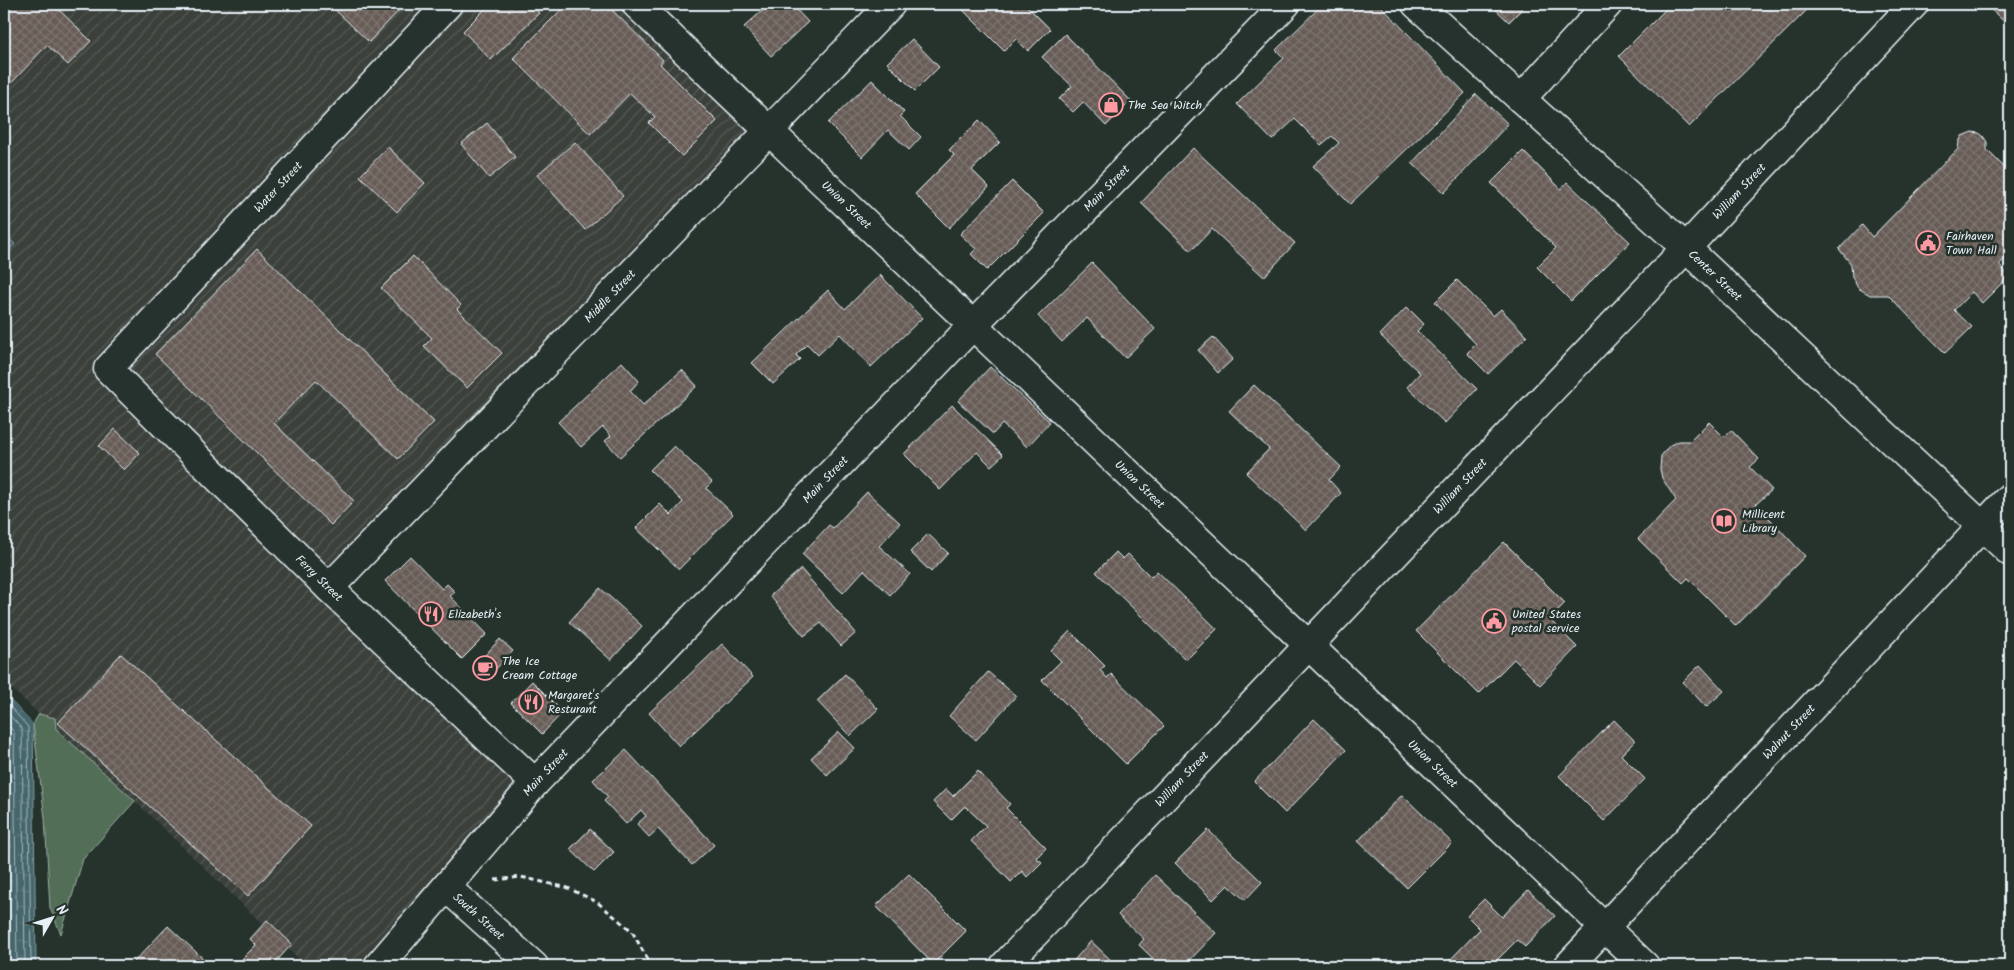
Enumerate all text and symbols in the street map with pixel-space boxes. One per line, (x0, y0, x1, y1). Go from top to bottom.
shop icon: The Sea Witch (1098, 92, 1124, 118)
place label: The Sea Witch (1128, 96, 1202, 115)
street label: Water Street (249, 157, 307, 217)
street label: William Street (1708, 159, 1771, 224)
street label: Main Street (1079, 160, 1135, 216)
street label: Union Street (817, 176, 876, 234)
place label: Fairhaven Town Hall (1946, 227, 1997, 260)
public building icon: Fairhaven Town Hall (1915, 230, 1941, 256)
street label: Center Street (1683, 245, 1747, 306)
street label: Middle Street (580, 265, 641, 328)
street label: Main Street (798, 452, 853, 508)
street label: William Street (1429, 454, 1492, 519)
street label: Union Street (1110, 456, 1169, 514)
place label: Millicent Library (1742, 505, 1785, 538)
library icon: Millicent Library (1711, 508, 1737, 534)
street label: Ferry Street (291, 550, 347, 607)
restaurant icon: Elizabeth's (418, 601, 444, 627)
place label: Elizabeth's (448, 605, 501, 624)
place label: United States postal service (1511, 605, 1581, 638)
public building icon: United States postal service (1481, 608, 1507, 634)
place label: The Ice Cream Cottage (502, 652, 578, 685)
cafe icon: The Ice Cream Cottage (472, 655, 498, 681)
place label: Margaret's Resturant (548, 686, 599, 719)
restaurant icon: Margaret's Resturant (518, 689, 544, 715)
street label: Walnut Street (1758, 700, 1820, 764)
street label: Union Street (1403, 735, 1462, 793)
street label: Main Street (518, 744, 573, 801)
street label: William Street (1151, 747, 1214, 812)
street label: South Street (448, 888, 509, 945)
north arrow (28, 892, 78, 942)
text: N (50, 900, 73, 921)

